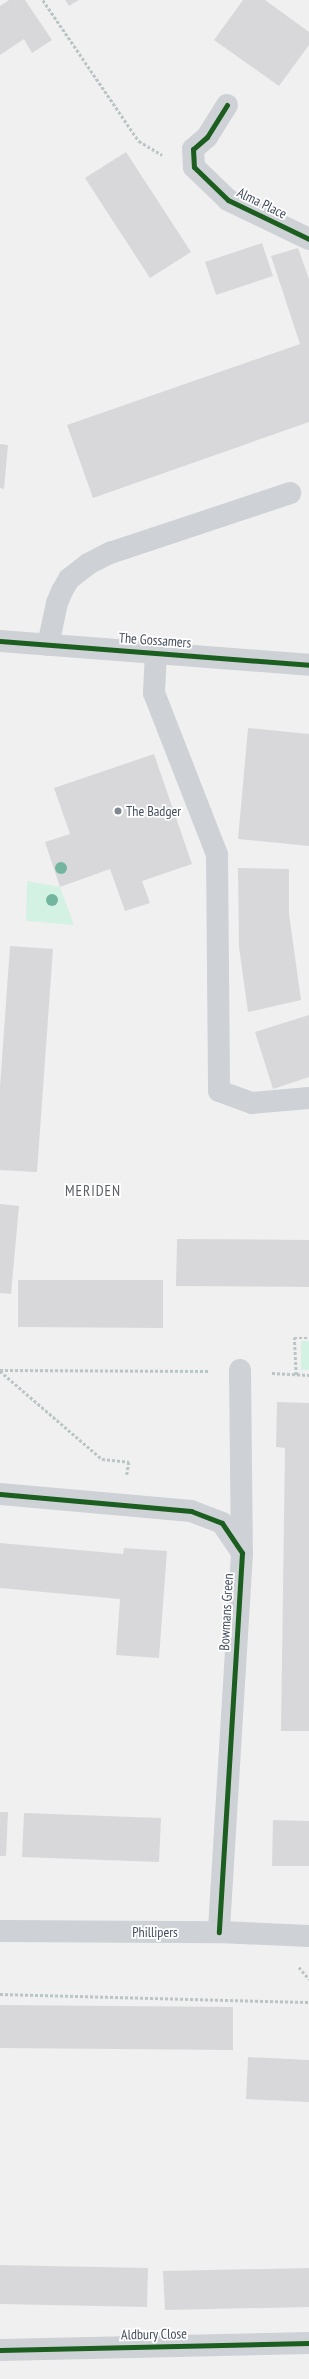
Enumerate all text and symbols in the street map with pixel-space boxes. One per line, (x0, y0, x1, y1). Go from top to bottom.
street label: Alma Place (234, 184, 290, 222)
street label: The Gossamers (118, 629, 192, 651)
place label: The Badger (126, 803, 181, 819)
marker: The Badger (113, 806, 123, 816)
district label: MERIDEN (65, 1182, 121, 1200)
street label: Bowmans Green (216, 1573, 236, 1651)
street label: Phillipers (132, 1924, 178, 1940)
street label: Aldbury Close (121, 2325, 187, 2343)

